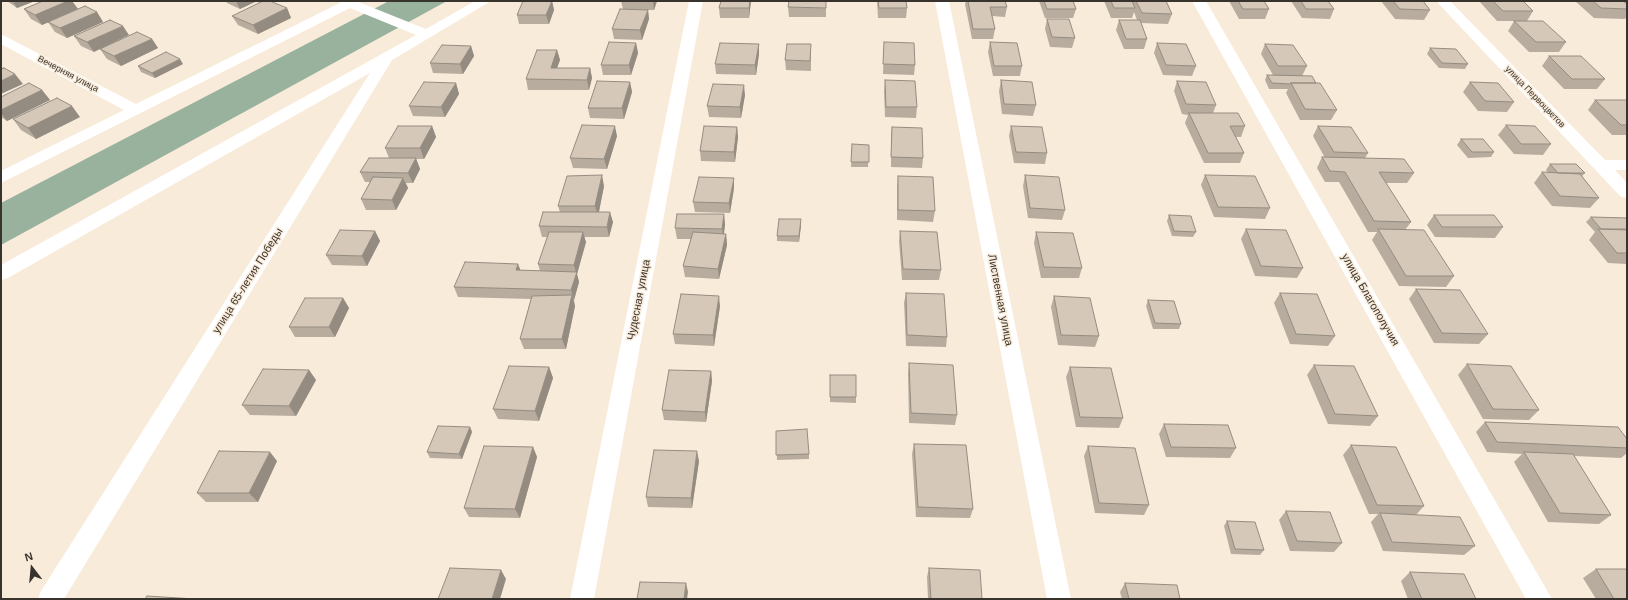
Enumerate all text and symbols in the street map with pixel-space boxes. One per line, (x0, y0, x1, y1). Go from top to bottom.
street label: Вечерняя улица (36, 53, 100, 95)
street label: улица Первоцветов (1503, 64, 1567, 130)
street label: улица 65-летия Победы (210, 226, 286, 336)
street label: улица Благополучия (1338, 251, 1402, 349)
street label: Лиственная улица (985, 253, 1015, 347)
street label: Чудесная улица (625, 259, 653, 341)
north arrow (12, 548, 52, 588)
text: N (23, 550, 34, 563)

